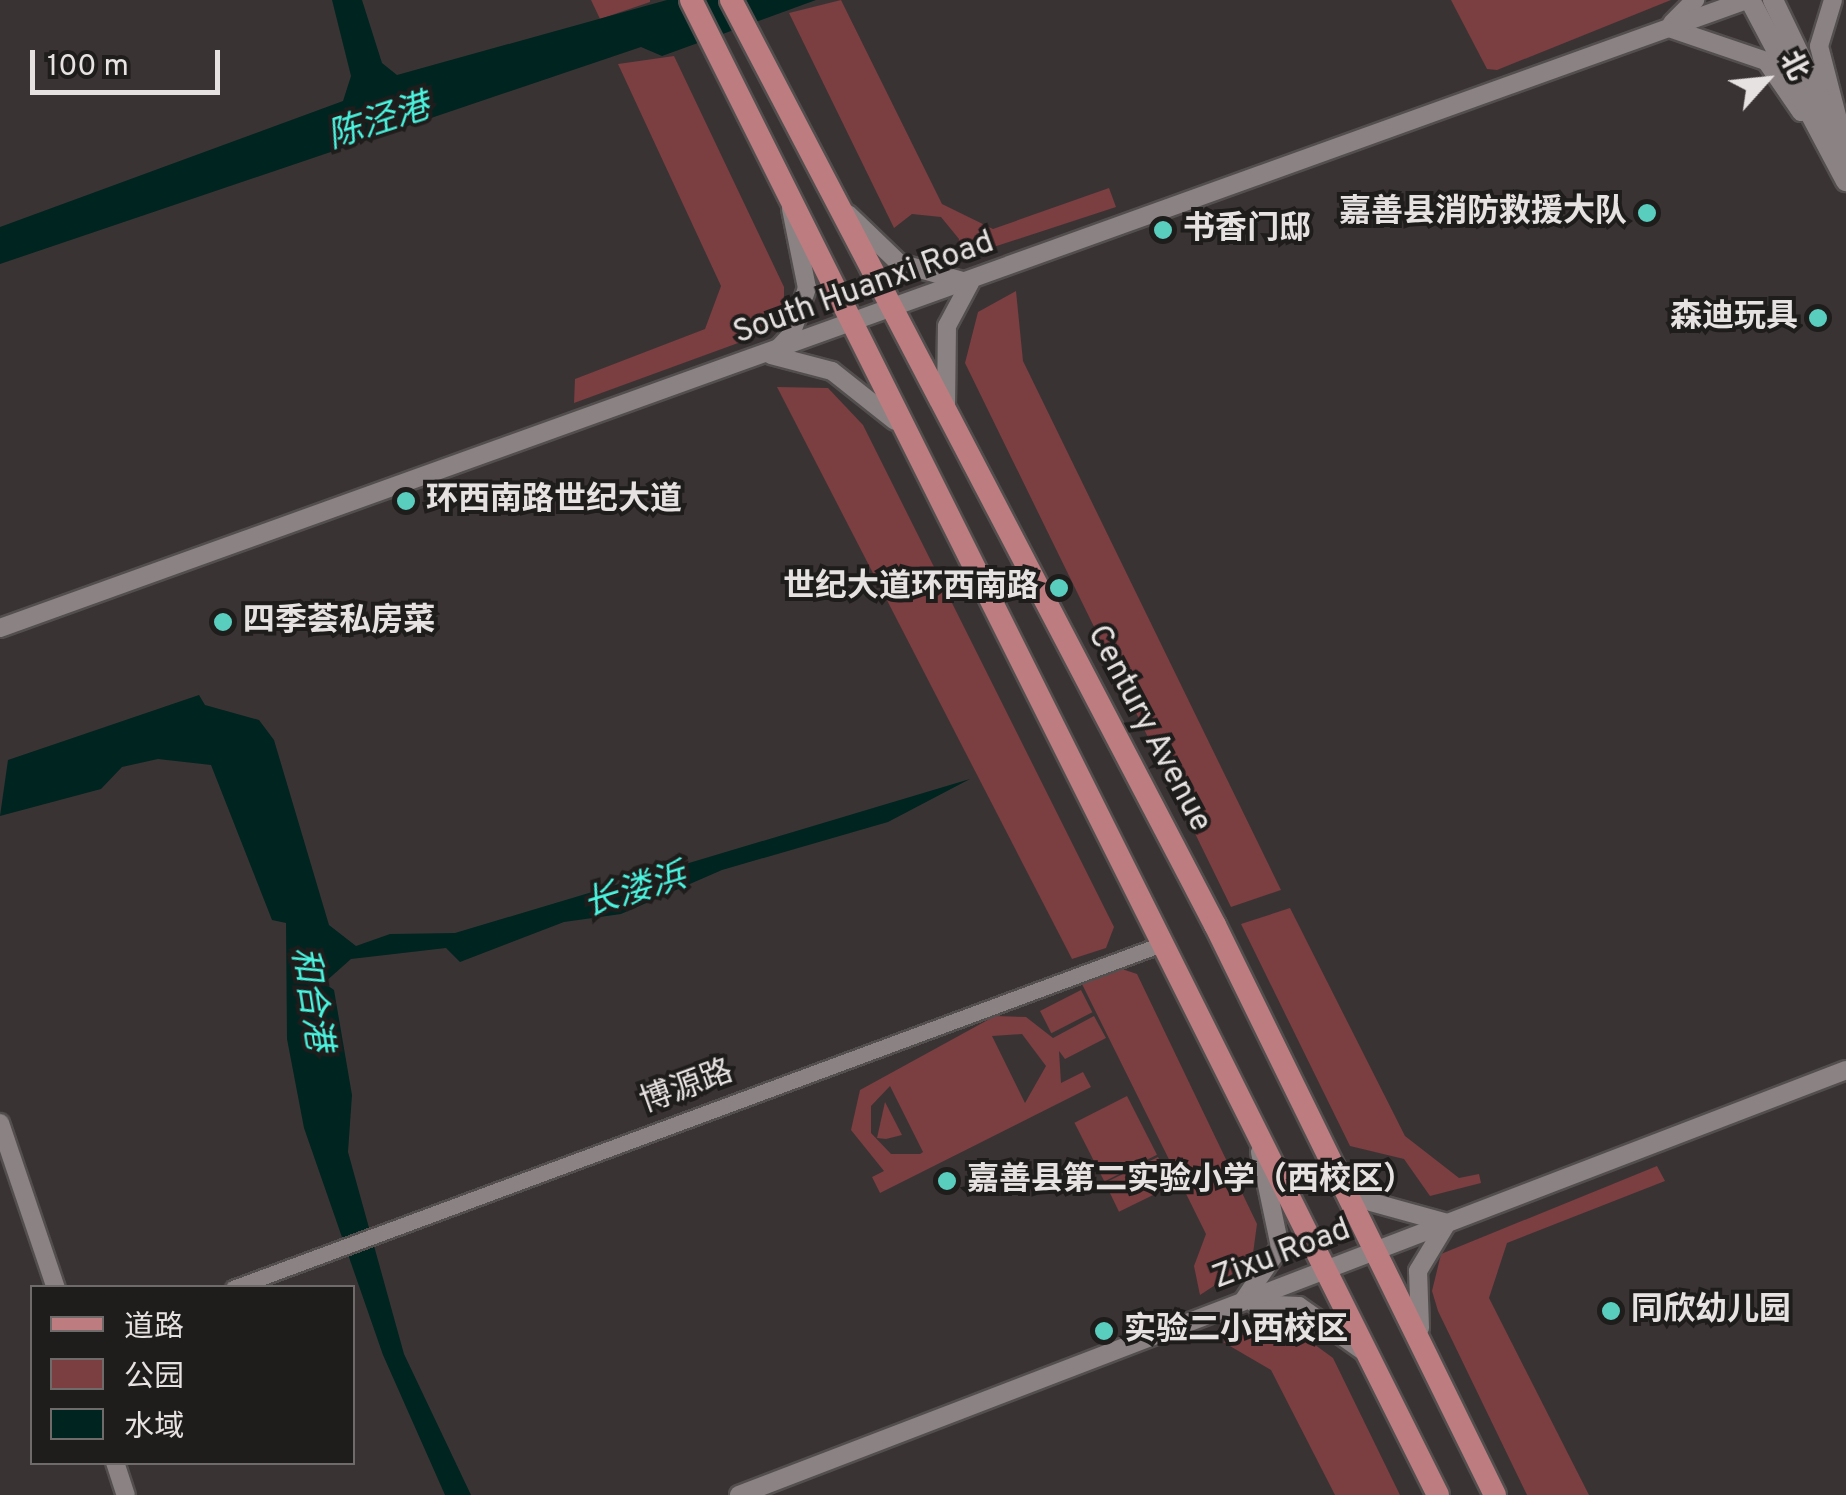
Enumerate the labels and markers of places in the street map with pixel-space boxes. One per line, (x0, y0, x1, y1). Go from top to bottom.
place label: 嘉善县消防救援大队 (1339, 194, 1627, 232)
marker: 嘉善县消防救援大队 (1636, 202, 1658, 224)
place label: 书香门邸 (1183, 211, 1311, 249)
marker: 书香门邸 (1152, 219, 1174, 241)
place label: 森迪玩具 (1670, 299, 1798, 337)
marker: 森迪玩具 (1807, 307, 1829, 329)
place label: 环西南路世纪大道 (426, 482, 682, 520)
marker: 环西南路世纪大道 (395, 490, 417, 512)
place label: 世纪大道环西南路 (783, 569, 1039, 607)
marker: 世纪大道环西南路 (1048, 577, 1070, 599)
place label: 四季荟私房菜 (243, 603, 435, 641)
marker: 四季荟私房菜 (212, 611, 234, 633)
place label: 嘉善县第二实验小学（西校区） (967, 1162, 1415, 1200)
marker: 嘉善县第二实验小学（西校区） (936, 1170, 958, 1192)
place label: 同欣幼儿园 (1631, 1292, 1791, 1330)
marker: 同欣幼儿园 (1600, 1300, 1622, 1322)
place label: 实验二小西校区 (1124, 1312, 1348, 1350)
marker: 实验二小西校区 (1093, 1320, 1115, 1342)

